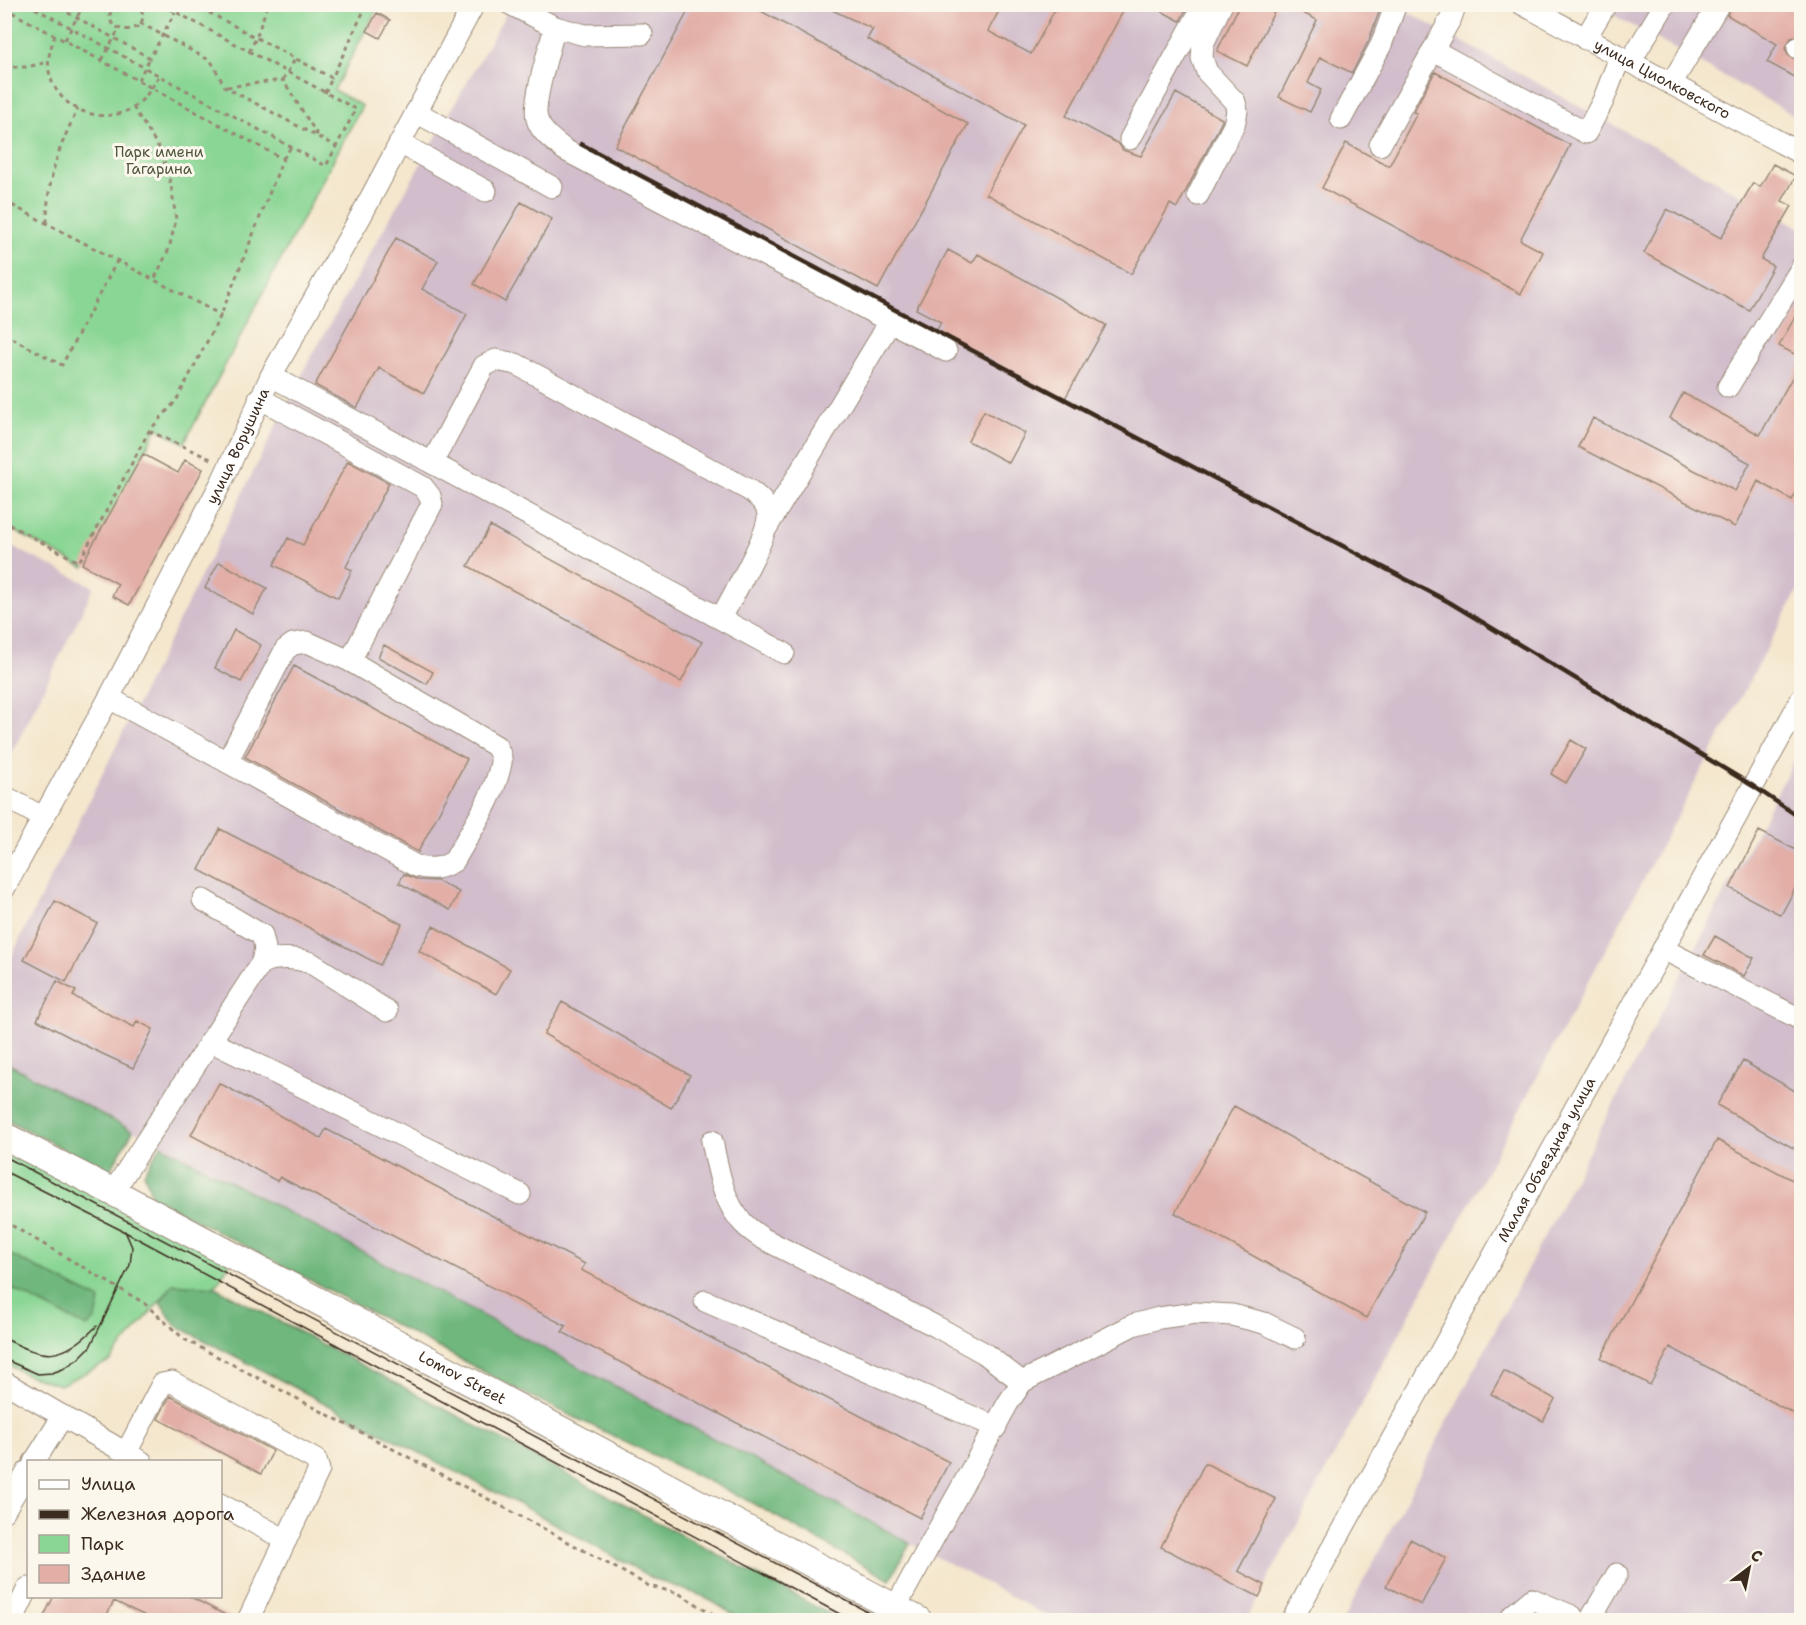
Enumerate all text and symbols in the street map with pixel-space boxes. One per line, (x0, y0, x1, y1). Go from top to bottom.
street label: улица Циолковского (1591, 34, 1734, 124)
park label: Парк имени Гагарина (114, 142, 204, 179)
street label: улица Ворушина (202, 384, 274, 508)
street label: Малая Объездная улица (1493, 1073, 1601, 1246)
street label: Lomov Street (415, 1346, 509, 1409)
legend (27, 1460, 222, 1598)
text: Улица (81, 1472, 135, 1496)
text: Железная дорога (81, 1502, 234, 1526)
text: Парк (81, 1532, 124, 1556)
north arrow (1719, 1538, 1779, 1598)
text: С (1747, 1544, 1767, 1567)
text: Здание (81, 1562, 146, 1586)

